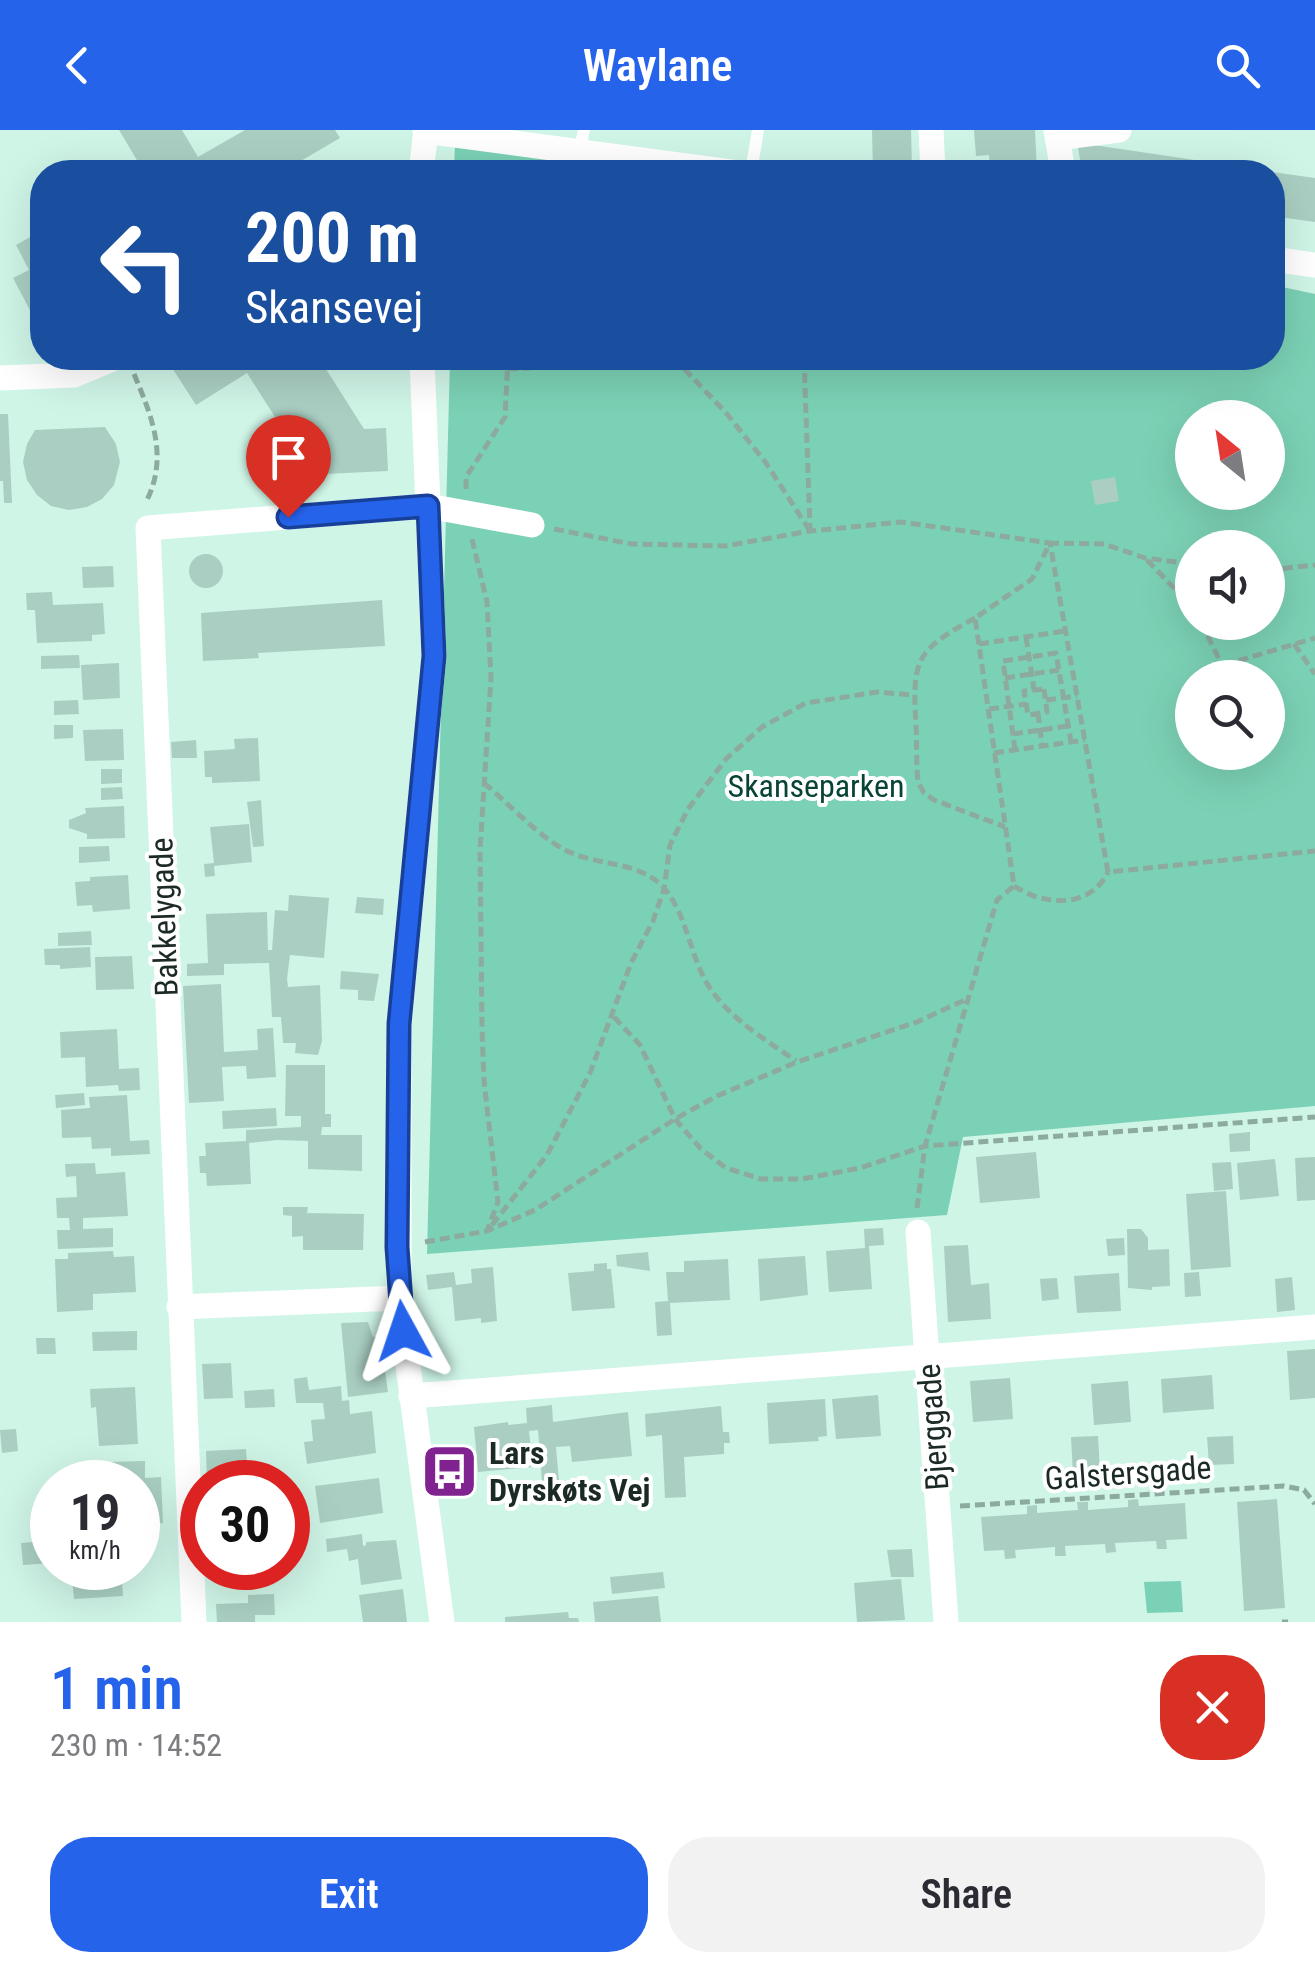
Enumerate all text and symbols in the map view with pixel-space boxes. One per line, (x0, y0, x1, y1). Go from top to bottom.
icon: back (50, 38, 105, 93)
icon: search (1210, 38, 1265, 93)
text: Waylane (583, 39, 732, 92)
text: 200 m (245, 197, 419, 279)
icon: left (80, 200, 210, 330)
text: Skansevej (245, 281, 423, 334)
north arrow (1175, 400, 1285, 510)
map controls (1175, 400, 1285, 770)
pin (246, 415, 331, 518)
icon: arrive (261, 430, 316, 485)
button: sound (1175, 530, 1285, 640)
button: search (1175, 660, 1285, 770)
park label: Skanseparken (728, 767, 904, 805)
street label: Bakkelygade (142, 837, 186, 997)
position arrow (351, 1279, 455, 1383)
street label: Bjerggade (910, 1362, 956, 1492)
place label: Lars Dyrskøts Vej (489, 1434, 650, 1509)
bus stop icon: Lars Dyrskøts Vej (420, 1441, 480, 1501)
street label: Galstersgade (1043, 1448, 1213, 1498)
speed limit sign: 30 (180, 1460, 310, 1590)
text: 19 (70, 1484, 120, 1542)
text: km/h (69, 1536, 121, 1565)
text: 1 min (50, 1653, 183, 1724)
button: close (1160, 1655, 1265, 1760)
text: 230 m · 14:52 (50, 1726, 222, 1764)
button: Exit (50, 1837, 648, 1952)
button: Share (668, 1837, 1265, 1952)

